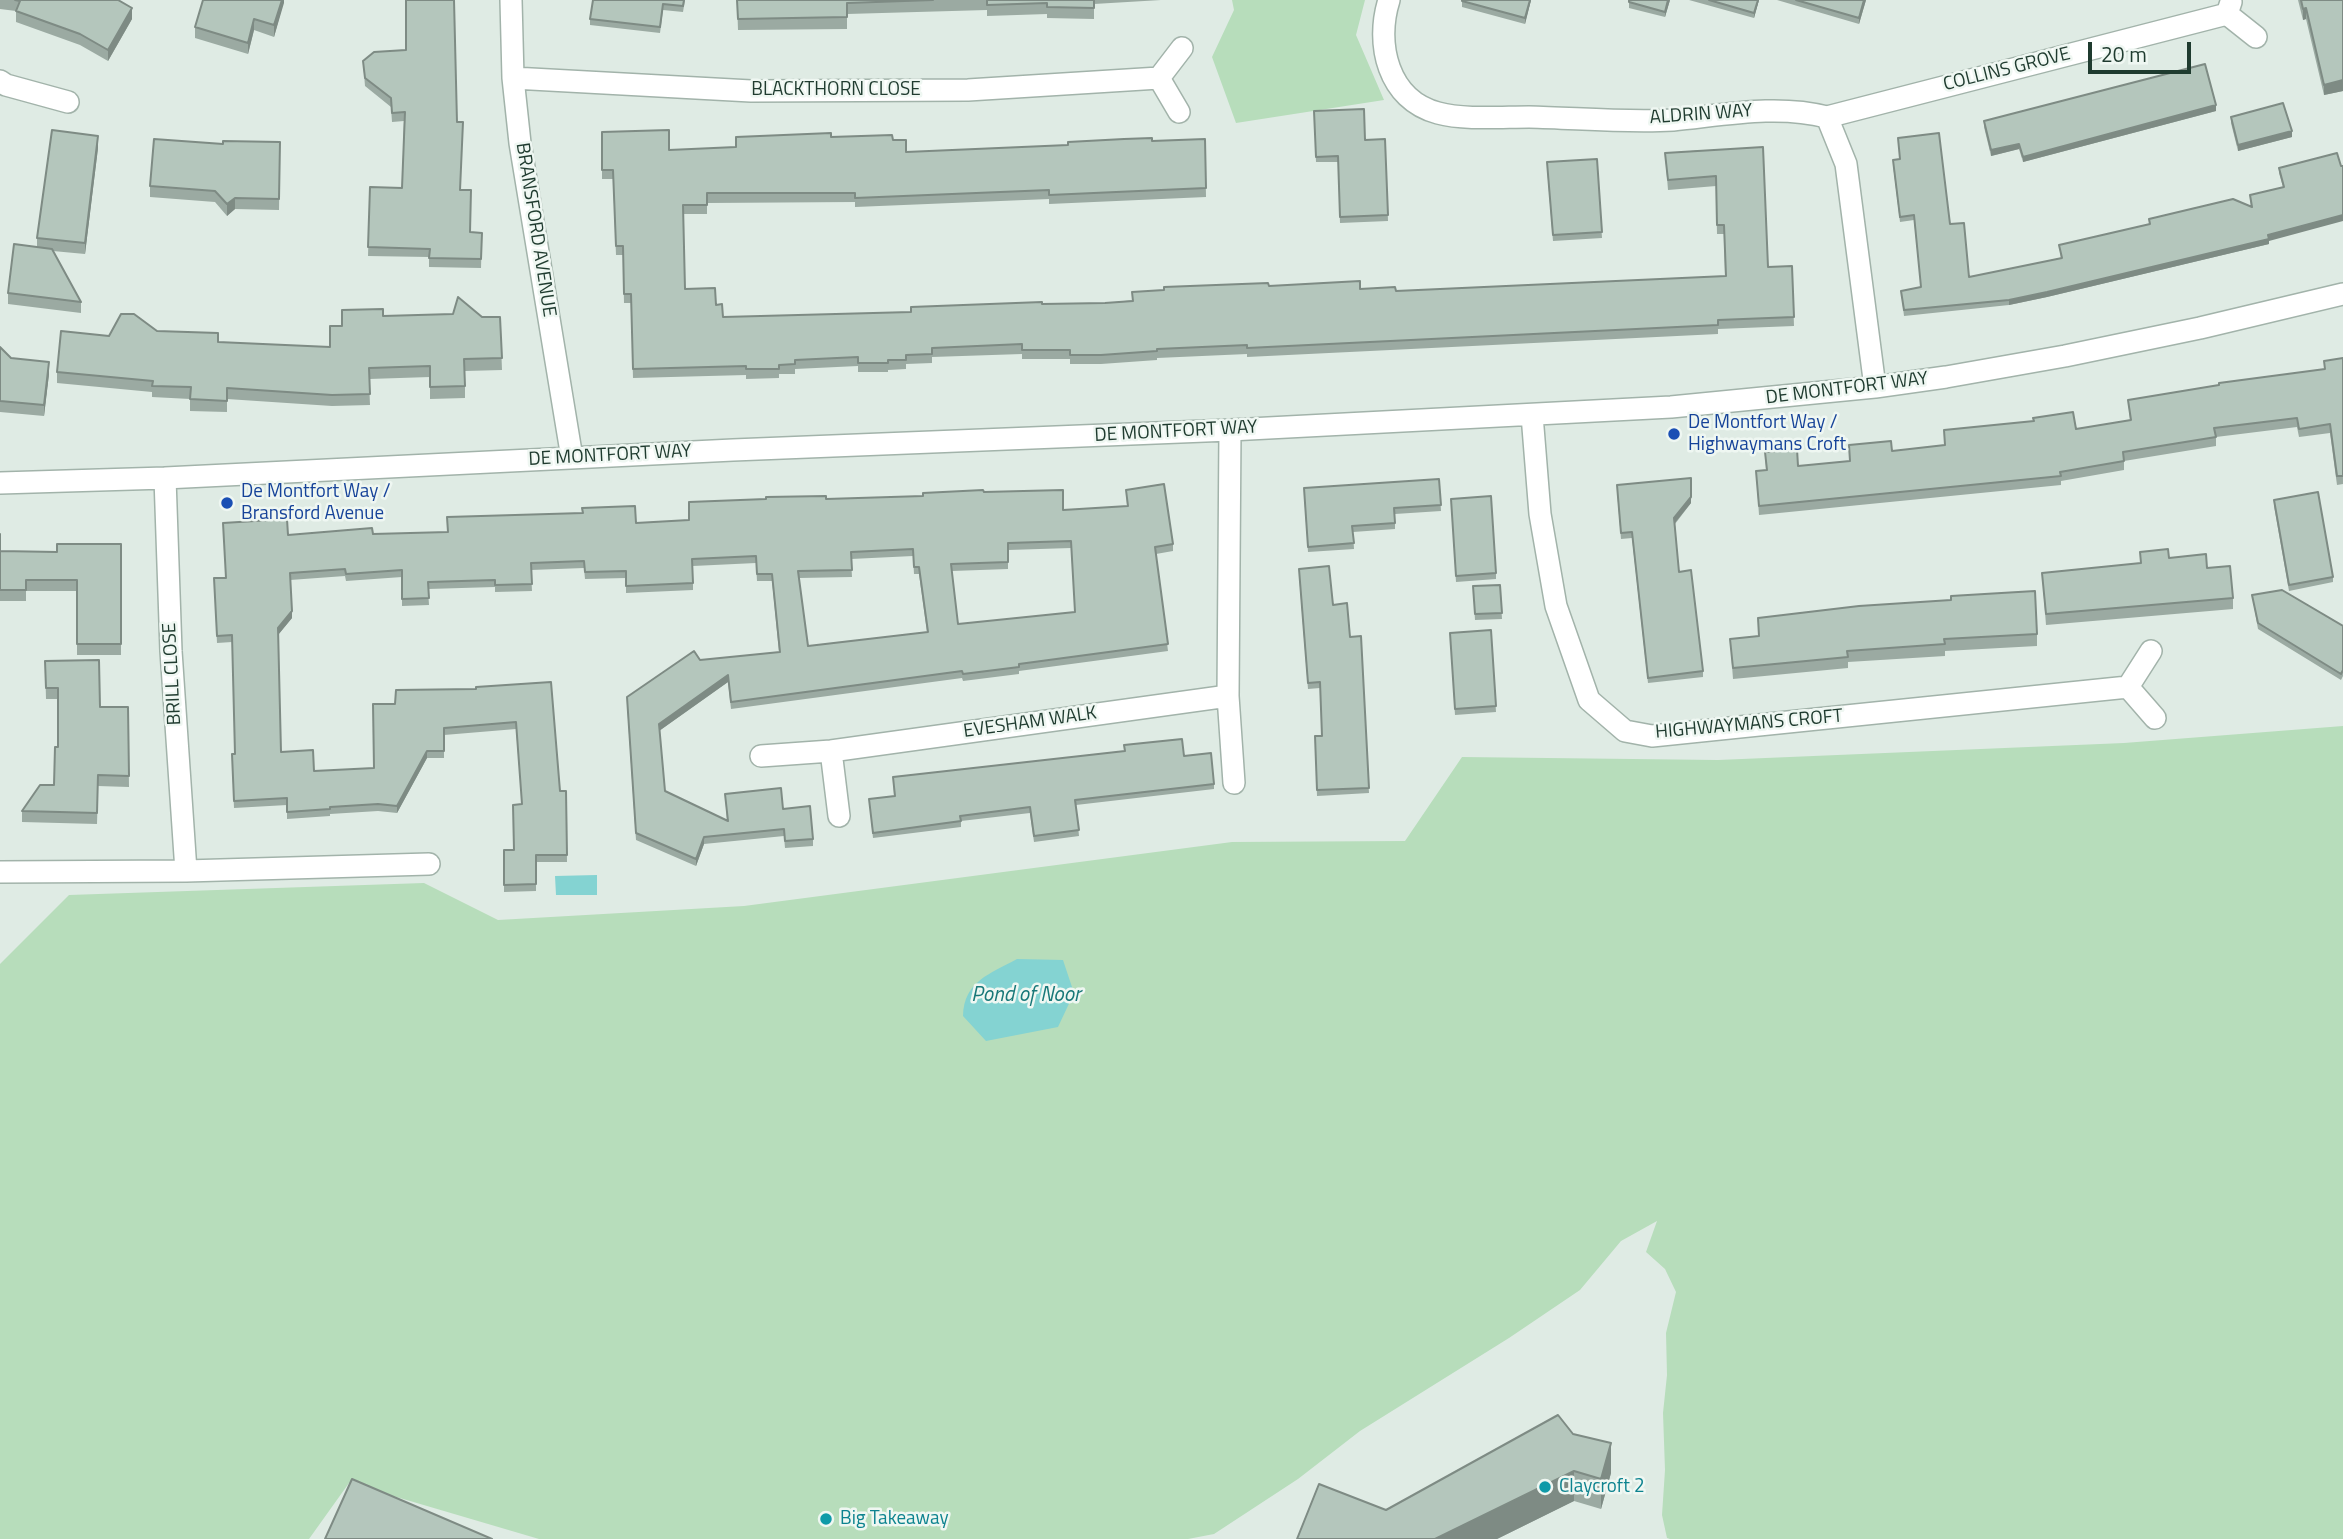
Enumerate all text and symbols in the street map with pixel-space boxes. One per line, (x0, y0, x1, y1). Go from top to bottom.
scale bar (2091, 28, 2194, 72)
text: 20 m (2101, 38, 2147, 70)
street label: COLLINS GROVE (1941, 43, 2073, 97)
street label: BLACKTHORN CLOSE (751, 79, 921, 101)
street label: ALDRIN WAY (1649, 100, 1753, 130)
street label: BRANSFORD AVENUE (510, 141, 560, 319)
street label: DE MONTFORT WAY (1765, 368, 1929, 410)
place label: De Montfort Way / Highwaymans Croft (1688, 412, 1846, 456)
street label: DE MONTFORT WAY (1094, 416, 1258, 448)
marker: De Montfort Way / Highwaymans Croft (1666, 426, 1682, 442)
street label: DE MONTFORT WAY (528, 440, 692, 472)
place label: De Montfort Way / Bransford Avenue (241, 481, 390, 525)
marker: De Montfort Way / Bransford Avenue (219, 495, 235, 511)
street label: BRILL CLOSE (159, 622, 187, 726)
street label: EVESHAM WALK (962, 702, 1098, 744)
street label: HIGHWAYMANS CROFT (1654, 705, 1844, 745)
water label: Pond of Noor (971, 983, 1081, 1009)
place label: Claycroft 2 (1559, 1476, 1645, 1498)
marker: Claycroft 2 (1537, 1479, 1553, 1495)
place label: Big Takeaway (840, 1508, 949, 1530)
marker: Big Takeaway (818, 1511, 834, 1527)

